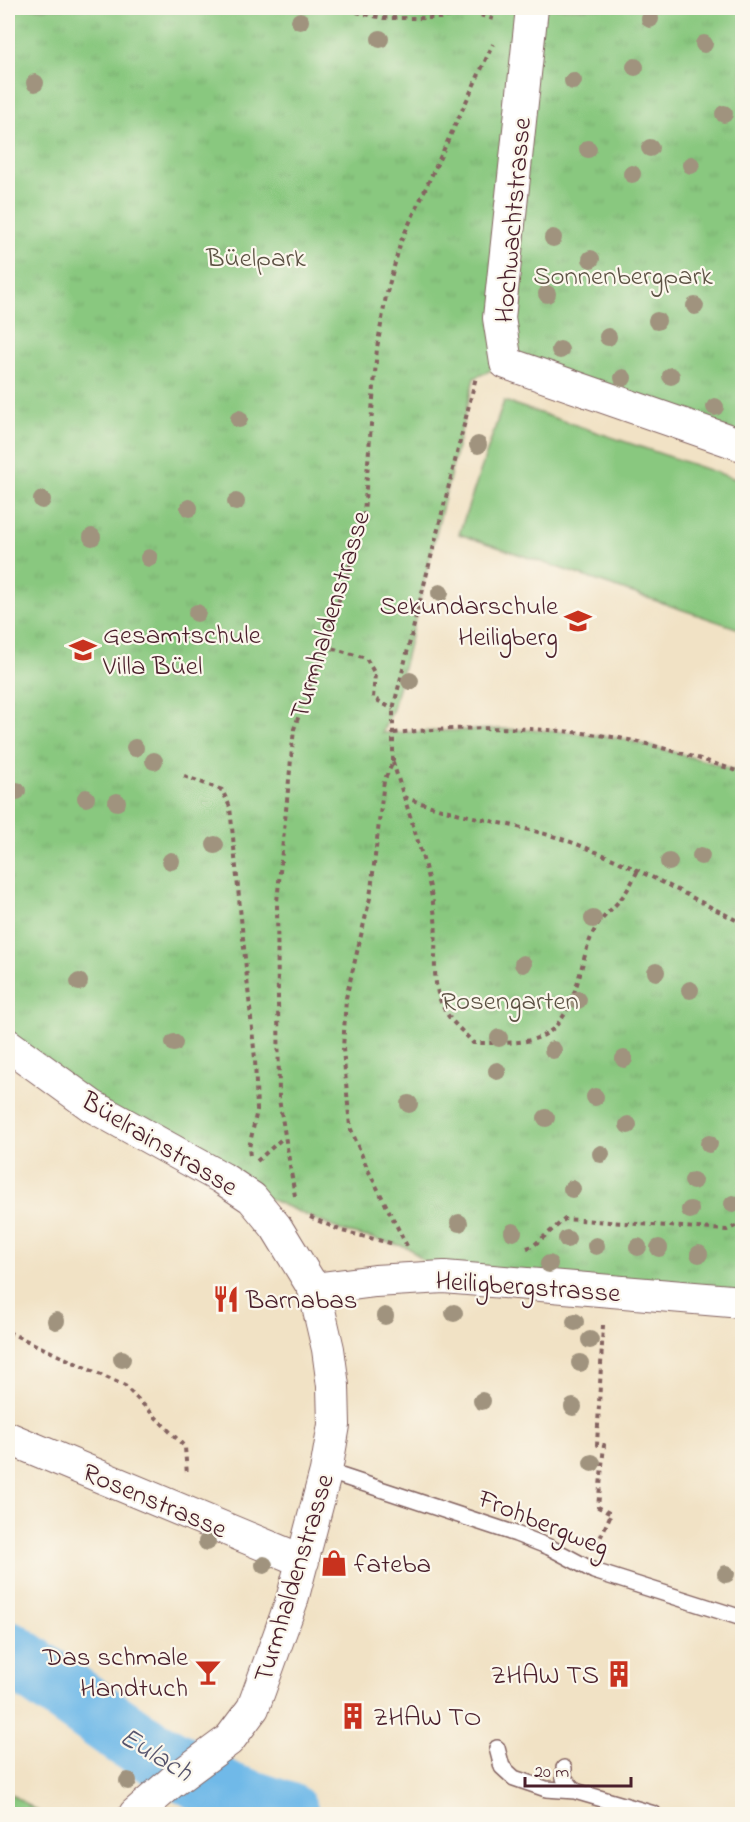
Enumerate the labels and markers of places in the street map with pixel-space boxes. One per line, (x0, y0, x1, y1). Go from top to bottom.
place label: Sekundarschule Heiligberg (379, 588, 559, 658)
school or university icon: Sekundarschule Heiligberg (563, 606, 593, 636)
place label: Gesamtschule Villa Büel (102, 617, 262, 687)
school or university icon: Gesamtschule Villa Büel (68, 635, 98, 665)
place label: Barnabas (245, 1282, 358, 1321)
restaurant icon: Barnabas (211, 1284, 241, 1314)
place label: fateba (354, 1546, 431, 1585)
shop icon: fateba (319, 1548, 349, 1578)
place label: Das schmale Handtuch (41, 1639, 189, 1709)
bar icon: Das schmale Handtuch (193, 1657, 223, 1687)
place label: ZHAW TS (491, 1657, 599, 1696)
building icon: ZHAW TS (604, 1659, 634, 1689)
place label: ZHAW TO (373, 1699, 482, 1738)
building icon: ZHAW TO (338, 1701, 368, 1731)

